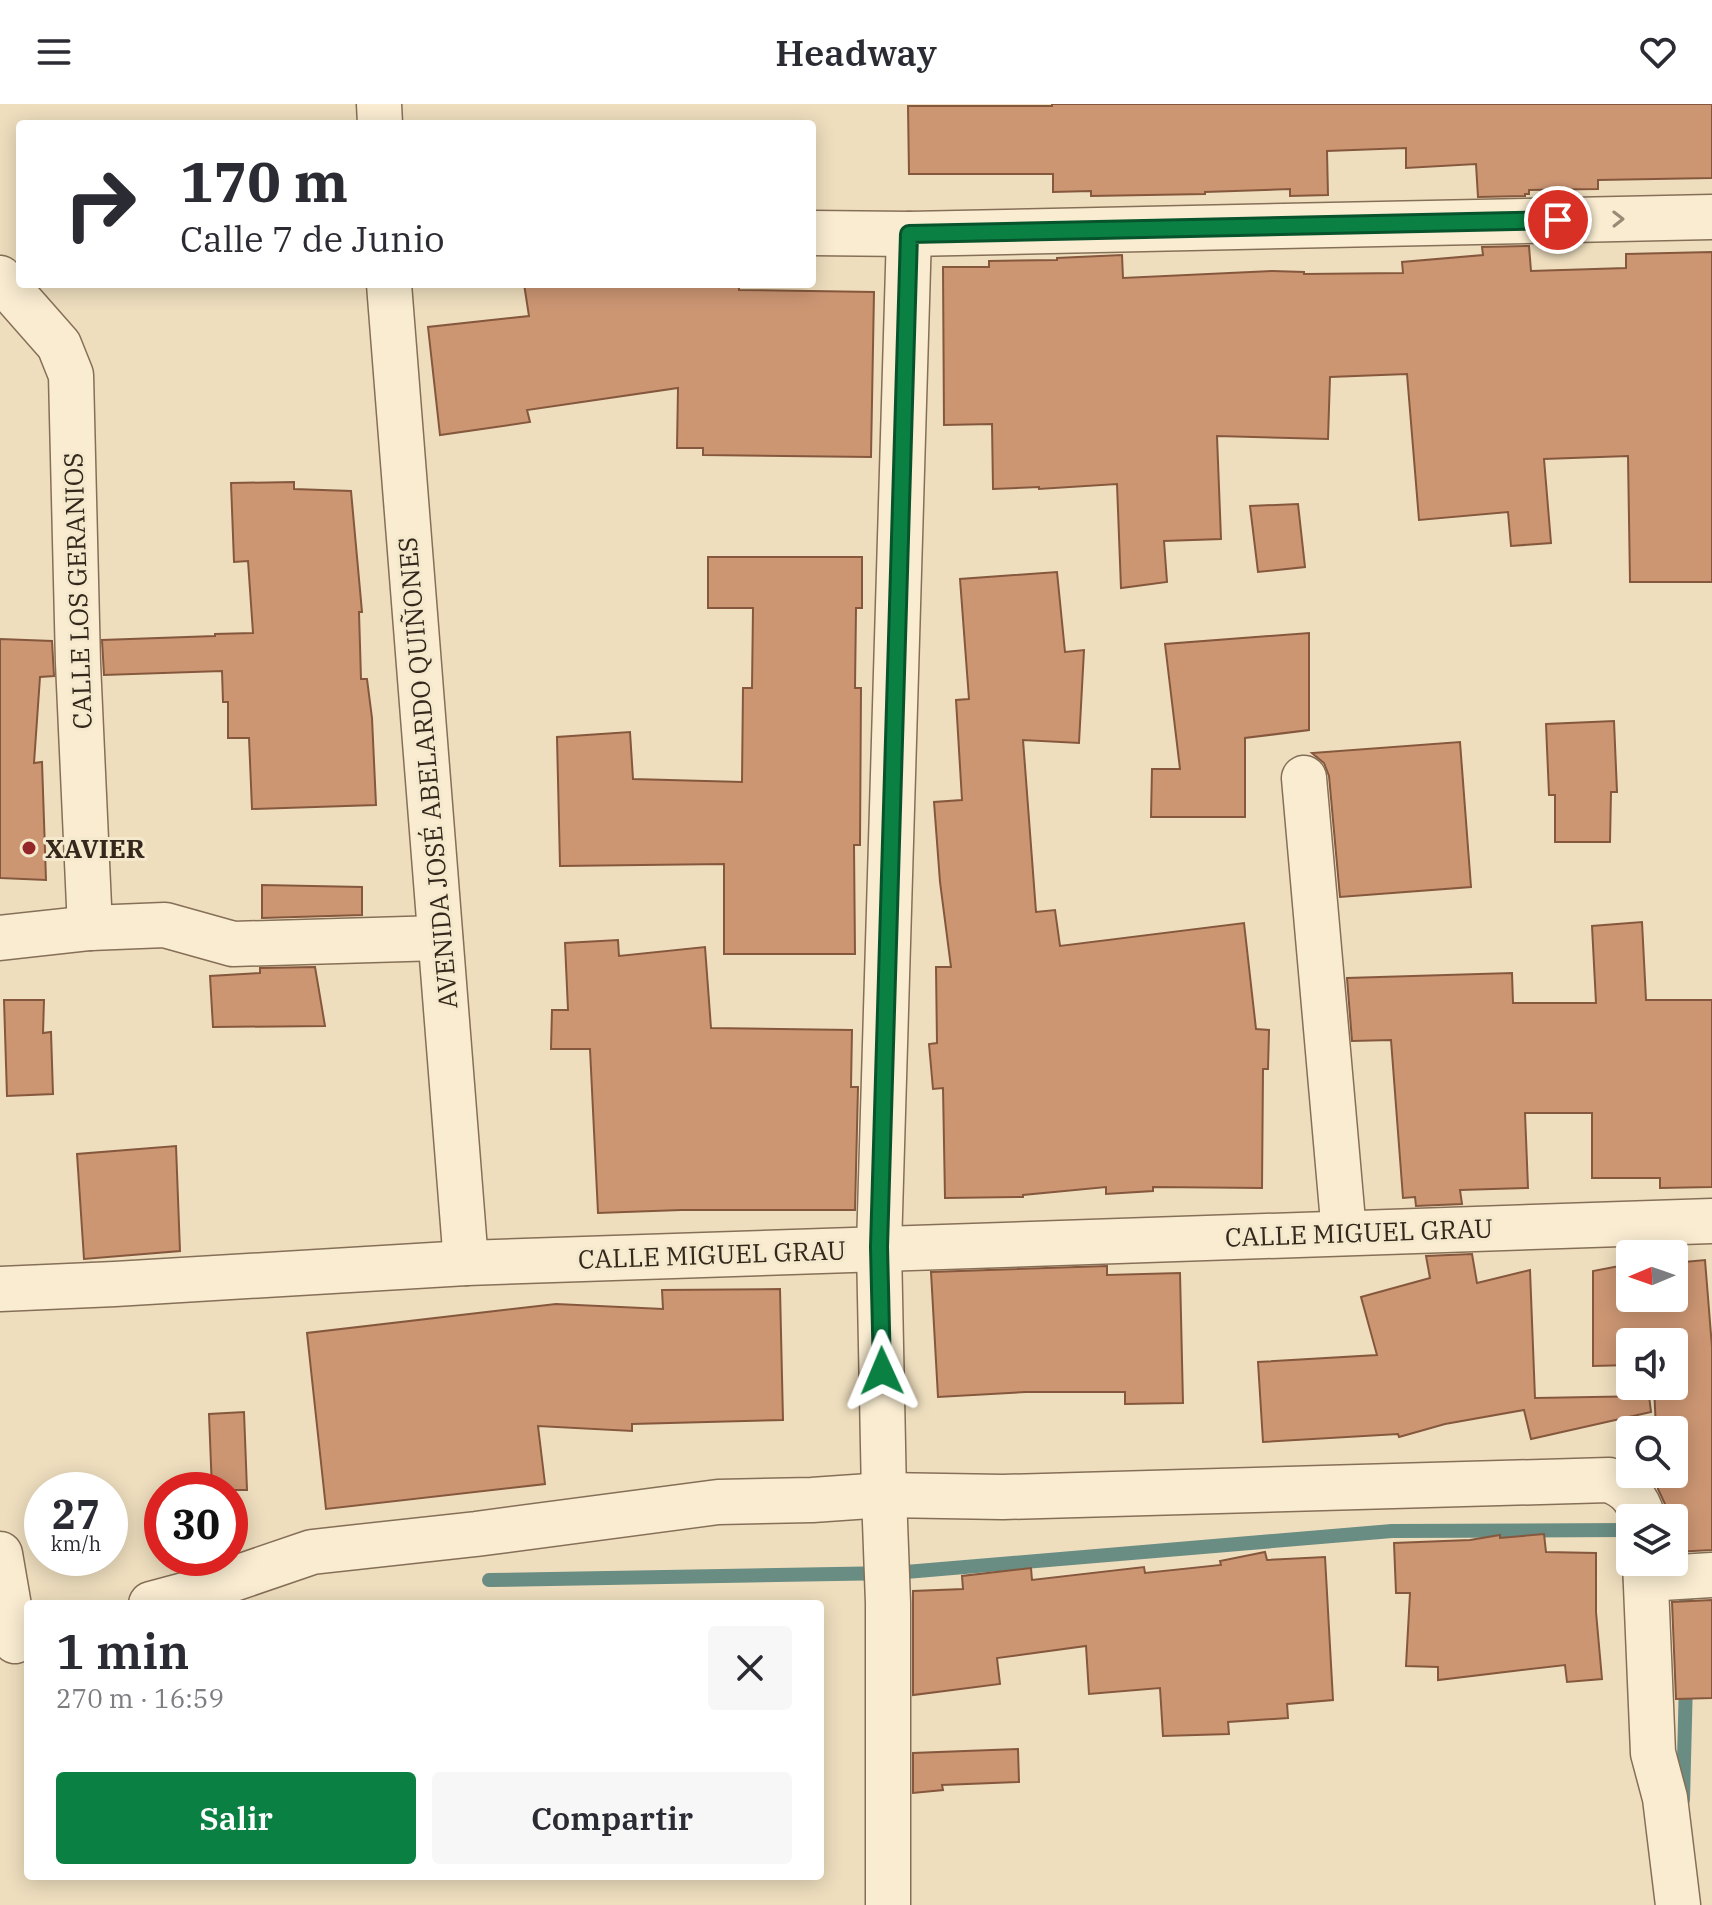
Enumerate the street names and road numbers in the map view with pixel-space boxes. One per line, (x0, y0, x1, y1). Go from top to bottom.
street label: CALLE LOS GERANIOS (55, 452, 99, 730)
street label: AVENIDA JOSÉ ABELARDO QUIÑONES (389, 536, 465, 1010)
street label: CALLE MIGUEL GRAU (1224, 1210, 1494, 1254)
street label: CALLE MIGUEL GRAU (577, 1232, 847, 1276)

